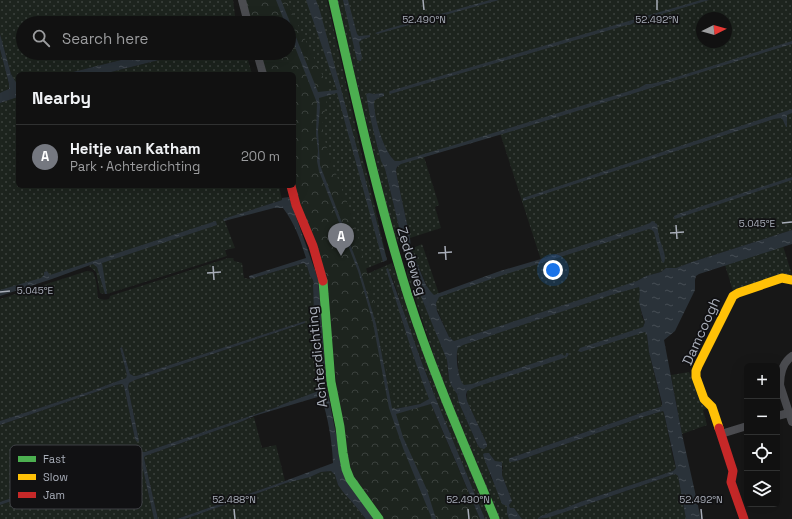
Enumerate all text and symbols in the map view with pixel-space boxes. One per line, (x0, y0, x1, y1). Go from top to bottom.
north arrow (696, 12, 732, 48)
text: 52.490°N (402, 13, 446, 26)
text: 52.492°N (635, 13, 679, 26)
search box (16, 16, 296, 60)
icon: search (30, 27, 52, 49)
text: Search here (62, 29, 148, 48)
text: Nearby (32, 87, 91, 109)
text: Heitje van Katham (70, 139, 201, 158)
text: A (41, 148, 49, 165)
text: 200 m (241, 148, 280, 165)
text: Park · Achterdichting (70, 158, 200, 175)
text: 5.045°E (739, 217, 776, 230)
pin: A (328, 223, 354, 256)
street label: Zeddeweg (393, 225, 431, 297)
your location (543, 260, 563, 280)
text: 5.045°E (17, 284, 54, 297)
street label: Damcoogh (678, 294, 724, 368)
street label: Achterdichting (303, 305, 331, 409)
map controls (744, 363, 780, 507)
button: + (744, 363, 780, 399)
button: − (744, 399, 780, 435)
button: locate (744, 435, 780, 471)
legend (10, 445, 142, 509)
text: Fast (43, 452, 66, 466)
text: Slow (43, 470, 68, 484)
button: layers (744, 471, 780, 507)
text: Jam (43, 488, 65, 502)
text: 52.488°N (212, 493, 256, 506)
text: 52.490°N (446, 493, 490, 506)
text: 52.492°N (679, 493, 723, 506)

